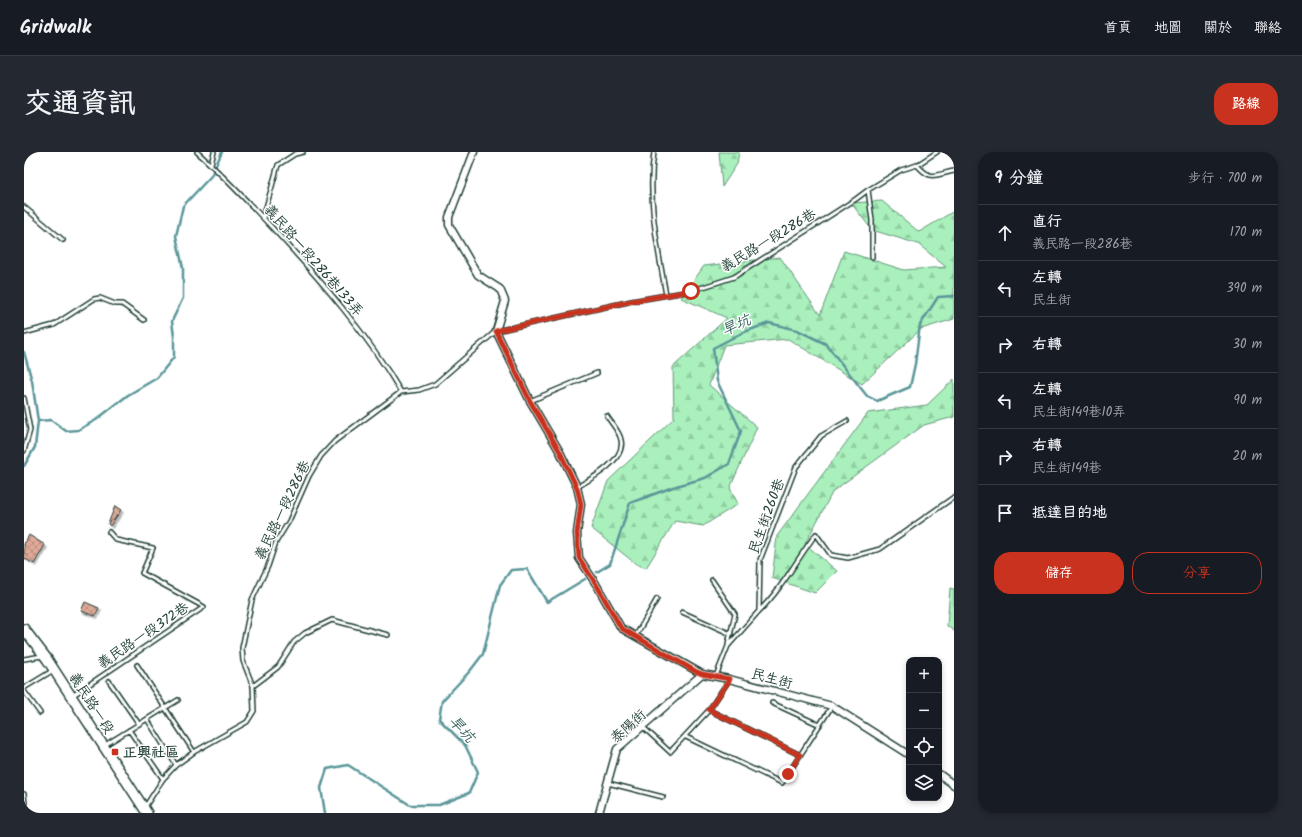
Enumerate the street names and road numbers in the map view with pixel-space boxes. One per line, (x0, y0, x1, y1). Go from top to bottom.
street label: 義民路一段286巷133弄 (258, 200, 368, 322)
street label: 義民路一段286巷 (716, 203, 821, 278)
street label: 義民路一段286巷 (249, 456, 317, 564)
street label: 民生街260巷 (743, 475, 791, 557)
street label: 義民路一段372巷 (93, 596, 195, 675)
street label: 民生街 (749, 663, 795, 695)
street label: 義民路一段 (63, 668, 119, 739)
street label: 泰陽街 (606, 705, 652, 749)

